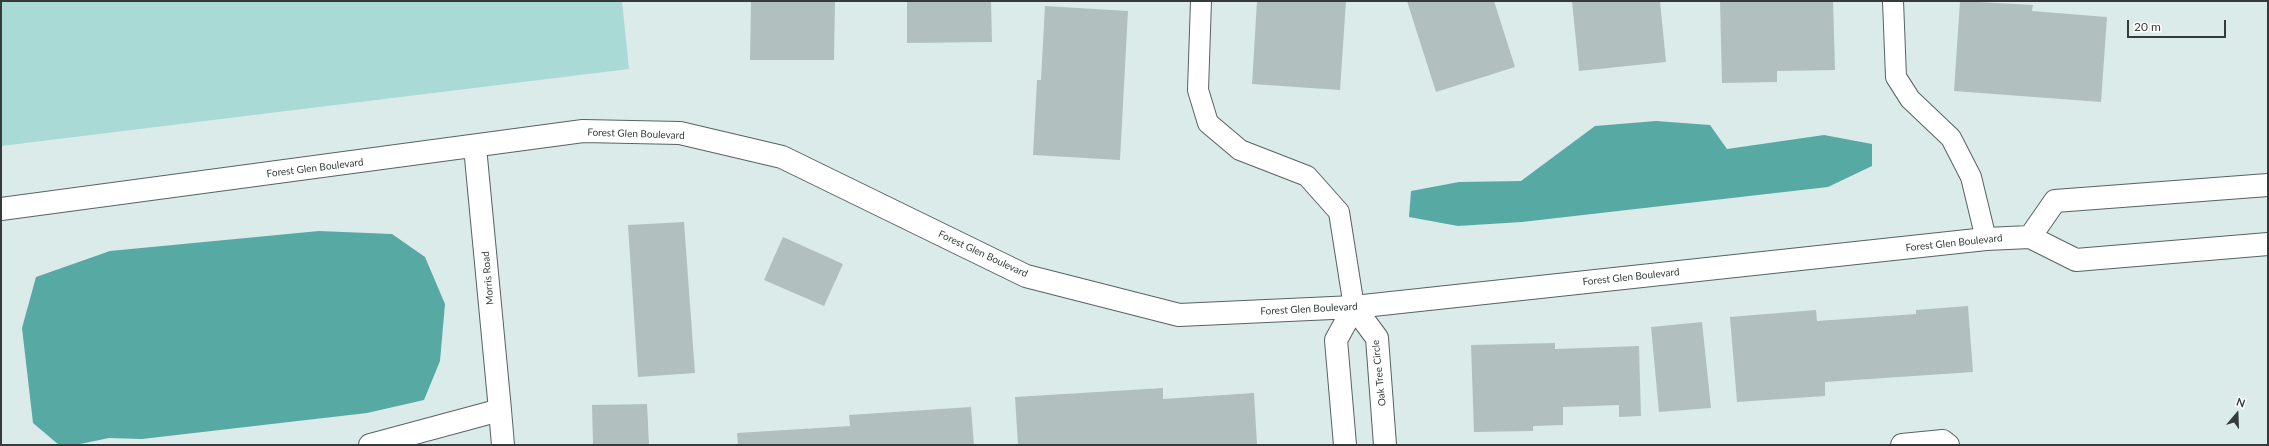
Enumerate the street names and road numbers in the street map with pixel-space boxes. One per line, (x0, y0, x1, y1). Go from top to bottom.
street label: Forest Glen Boulevard (587, 126, 685, 142)
street label: Forest Glen Boulevard (266, 156, 364, 180)
street label: Forest Glen Boulevard (936, 228, 1030, 280)
street label: Forest Glen Boulevard (1905, 232, 2003, 254)
street label: Morris Road (480, 251, 496, 305)
street label: Forest Glen Boulevard (1582, 266, 1680, 288)
street label: Forest Glen Boulevard (1260, 300, 1358, 318)
street label: Oak Tree Circle (1370, 339, 1388, 407)

